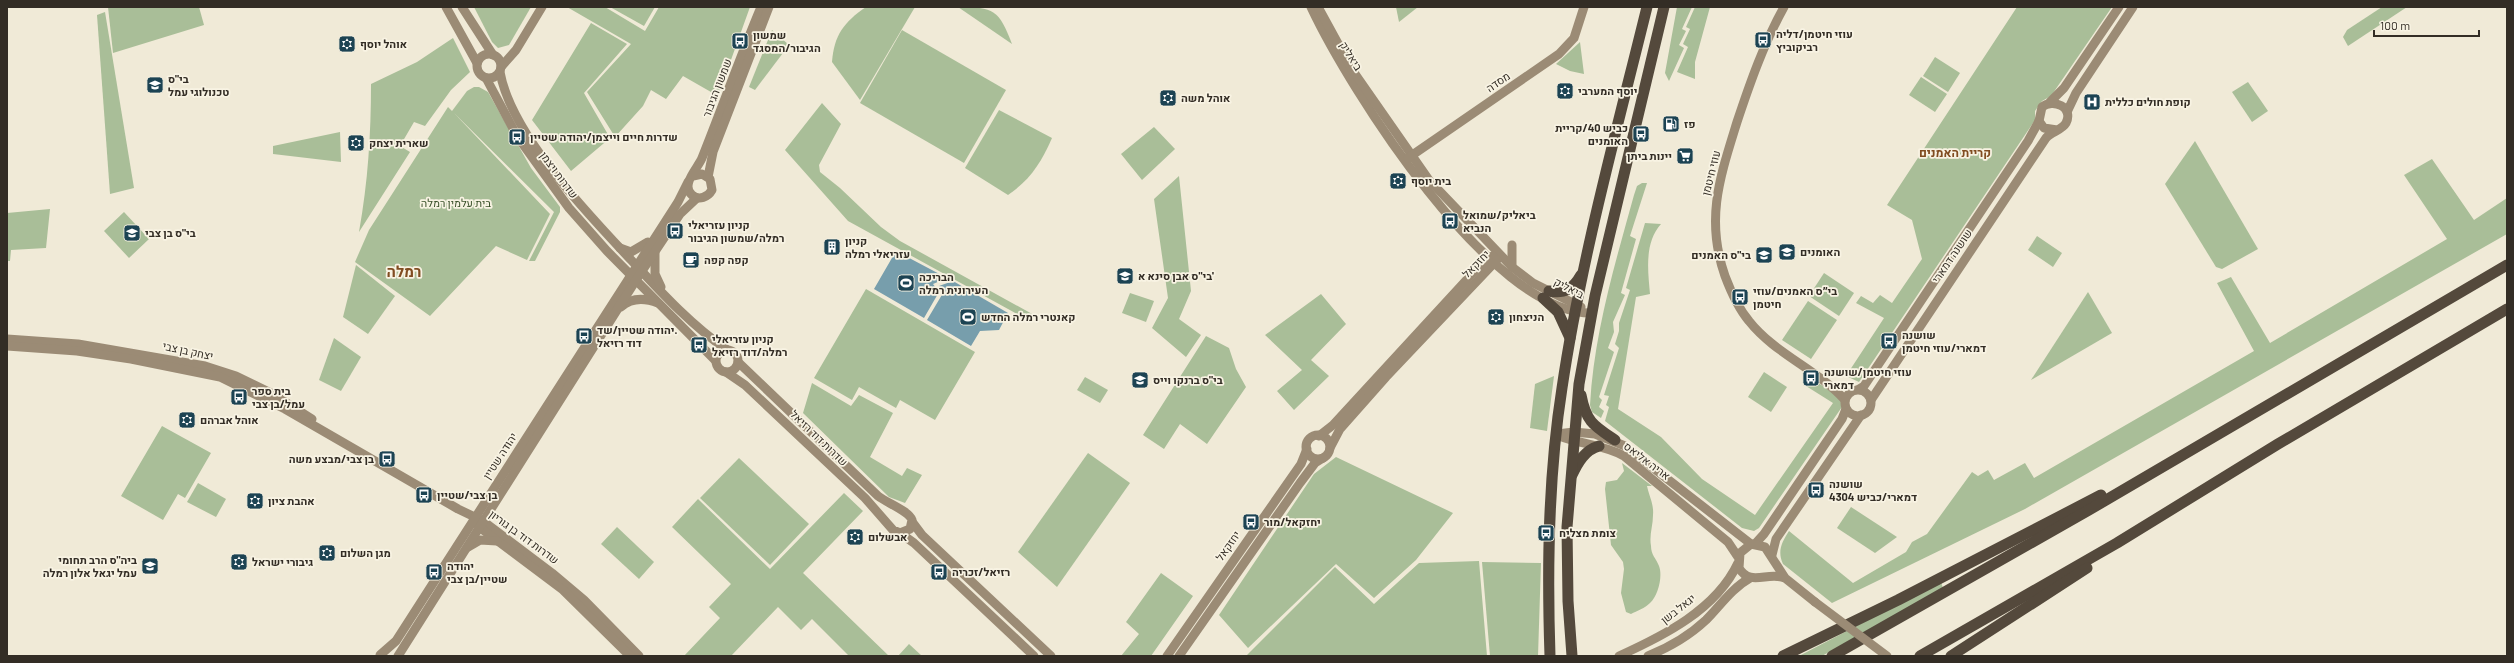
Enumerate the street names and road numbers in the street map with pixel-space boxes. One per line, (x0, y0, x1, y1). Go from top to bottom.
street label: ביאליק (1337, 39, 1366, 73)
street label: שמשון הגיבור (699, 57, 734, 119)
street label: מסדה (1483, 69, 1512, 94)
street label: שדרות ויצמן (538, 149, 581, 201)
street label: עוזי חיטמן (1699, 149, 1722, 197)
street label: שושנה דמארי (1929, 226, 1974, 285)
street label: יחזקאל (1459, 247, 1492, 280)
street label: ביאליק (1552, 275, 1587, 301)
street label: יצחק בן צבי (162, 339, 215, 362)
street label: שדרות דוד רזיאל (788, 407, 851, 468)
street label: יהודה שטיין (480, 430, 519, 481)
street label: אריה אליאס (1622, 439, 1673, 482)
street label: שדרות דוד בן גוריון (487, 507, 562, 566)
street label: יחזקאל (1213, 528, 1243, 563)
street label: יגאל בשן (1658, 591, 1698, 626)

